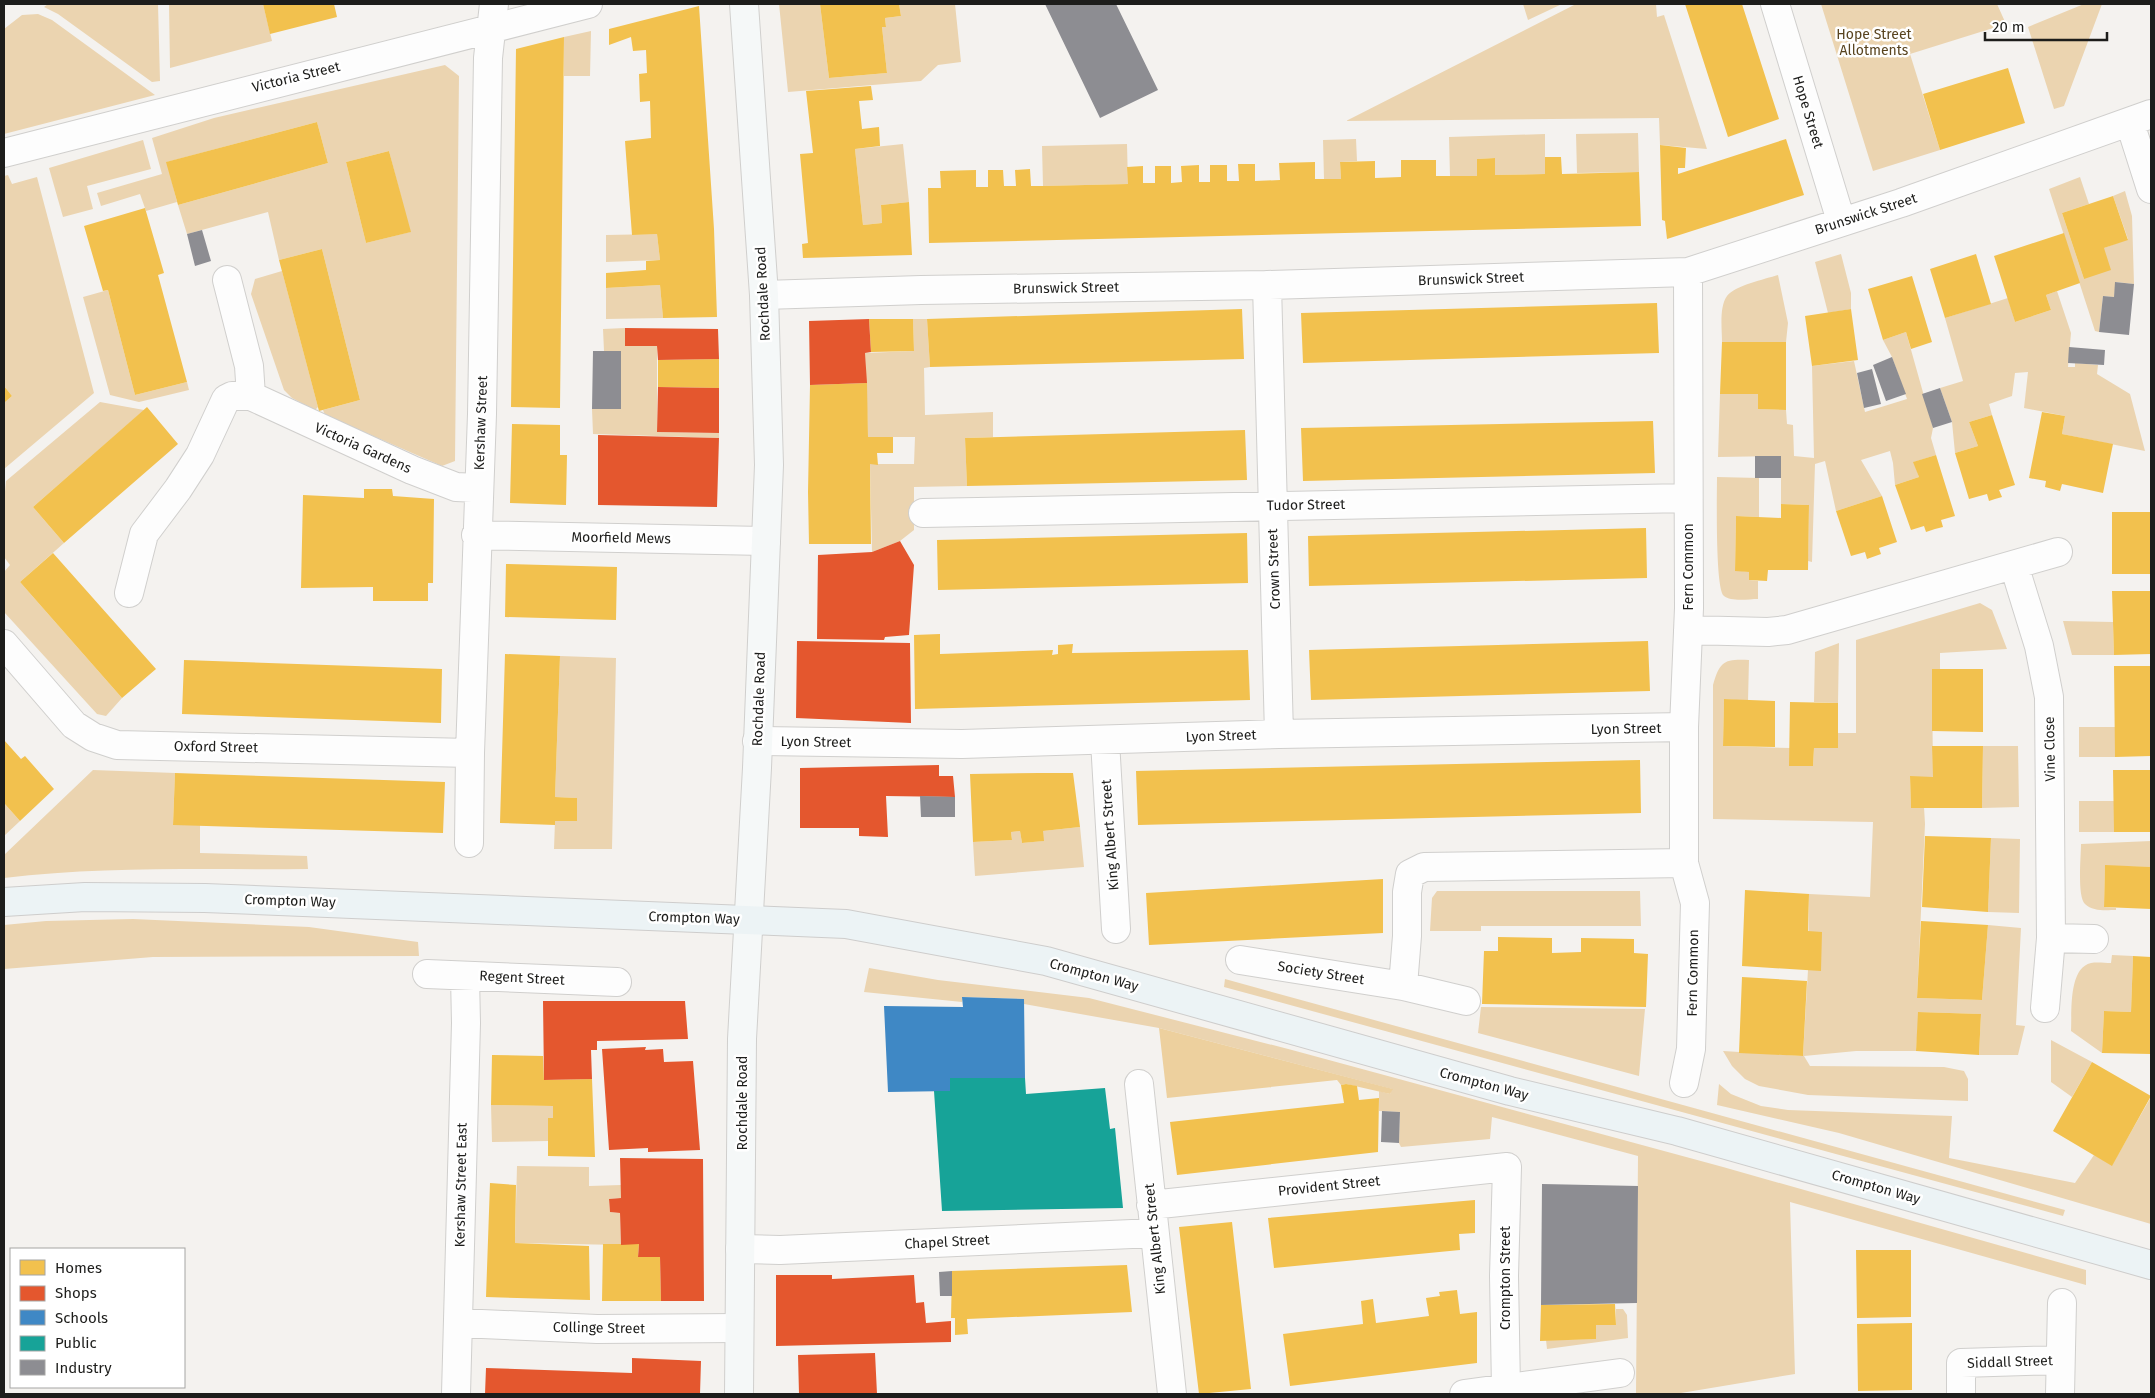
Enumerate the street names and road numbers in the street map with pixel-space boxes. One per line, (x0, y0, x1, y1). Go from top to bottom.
street label: Victoria Street (250, 58, 343, 96)
street label: Hope Street (1789, 73, 1827, 151)
street label: Brunswick Street (1813, 189, 1920, 239)
street label: Rochdale Road (752, 246, 774, 342)
street label: Brunswick Street (1418, 269, 1525, 289)
street label: Brunswick Street (1013, 279, 1120, 297)
street label: Kershaw Street (471, 374, 491, 471)
street label: Victoria Gardens (312, 419, 415, 477)
street label: Tudor Street (1267, 496, 1346, 514)
street label: Fern Common (1680, 523, 1697, 611)
street label: Crown Street (1264, 527, 1284, 610)
street label: Moorfield Mews (571, 529, 671, 547)
street label: Rochdale Road (749, 651, 769, 747)
street label: Vine Close (2041, 716, 2059, 782)
street label: Lyon Street (1590, 720, 1663, 738)
street label: Lyon Street (1185, 726, 1258, 746)
street label: Lyon Street (780, 733, 853, 751)
street label: Oxford Street (174, 738, 259, 756)
street label: King Albert Street (1098, 778, 1122, 891)
street label: Crompton Way (244, 891, 336, 911)
street label: Crompton Way (648, 908, 740, 928)
street label: Fern Common (1684, 929, 1702, 1017)
street label: Crompton Way (1048, 955, 1140, 995)
street label: Society Street (1276, 958, 1367, 988)
street label: Regent Street (479, 967, 566, 989)
street label: Rochdale Road (734, 1056, 751, 1150)
street label: Crompton Way (1438, 1064, 1530, 1104)
street label: Kershaw Street East (451, 1121, 471, 1248)
street label: Crompton Way (1830, 1166, 1922, 1208)
street label: Provident Street (1277, 1172, 1382, 1200)
street label: King Albert Street (1141, 1182, 1169, 1295)
street label: Crompton Street (1497, 1225, 1514, 1330)
street label: Chapel Street (904, 1231, 991, 1253)
street label: Collinge Street (553, 1319, 646, 1337)
street label: Siddall Street (1967, 1352, 2054, 1372)

